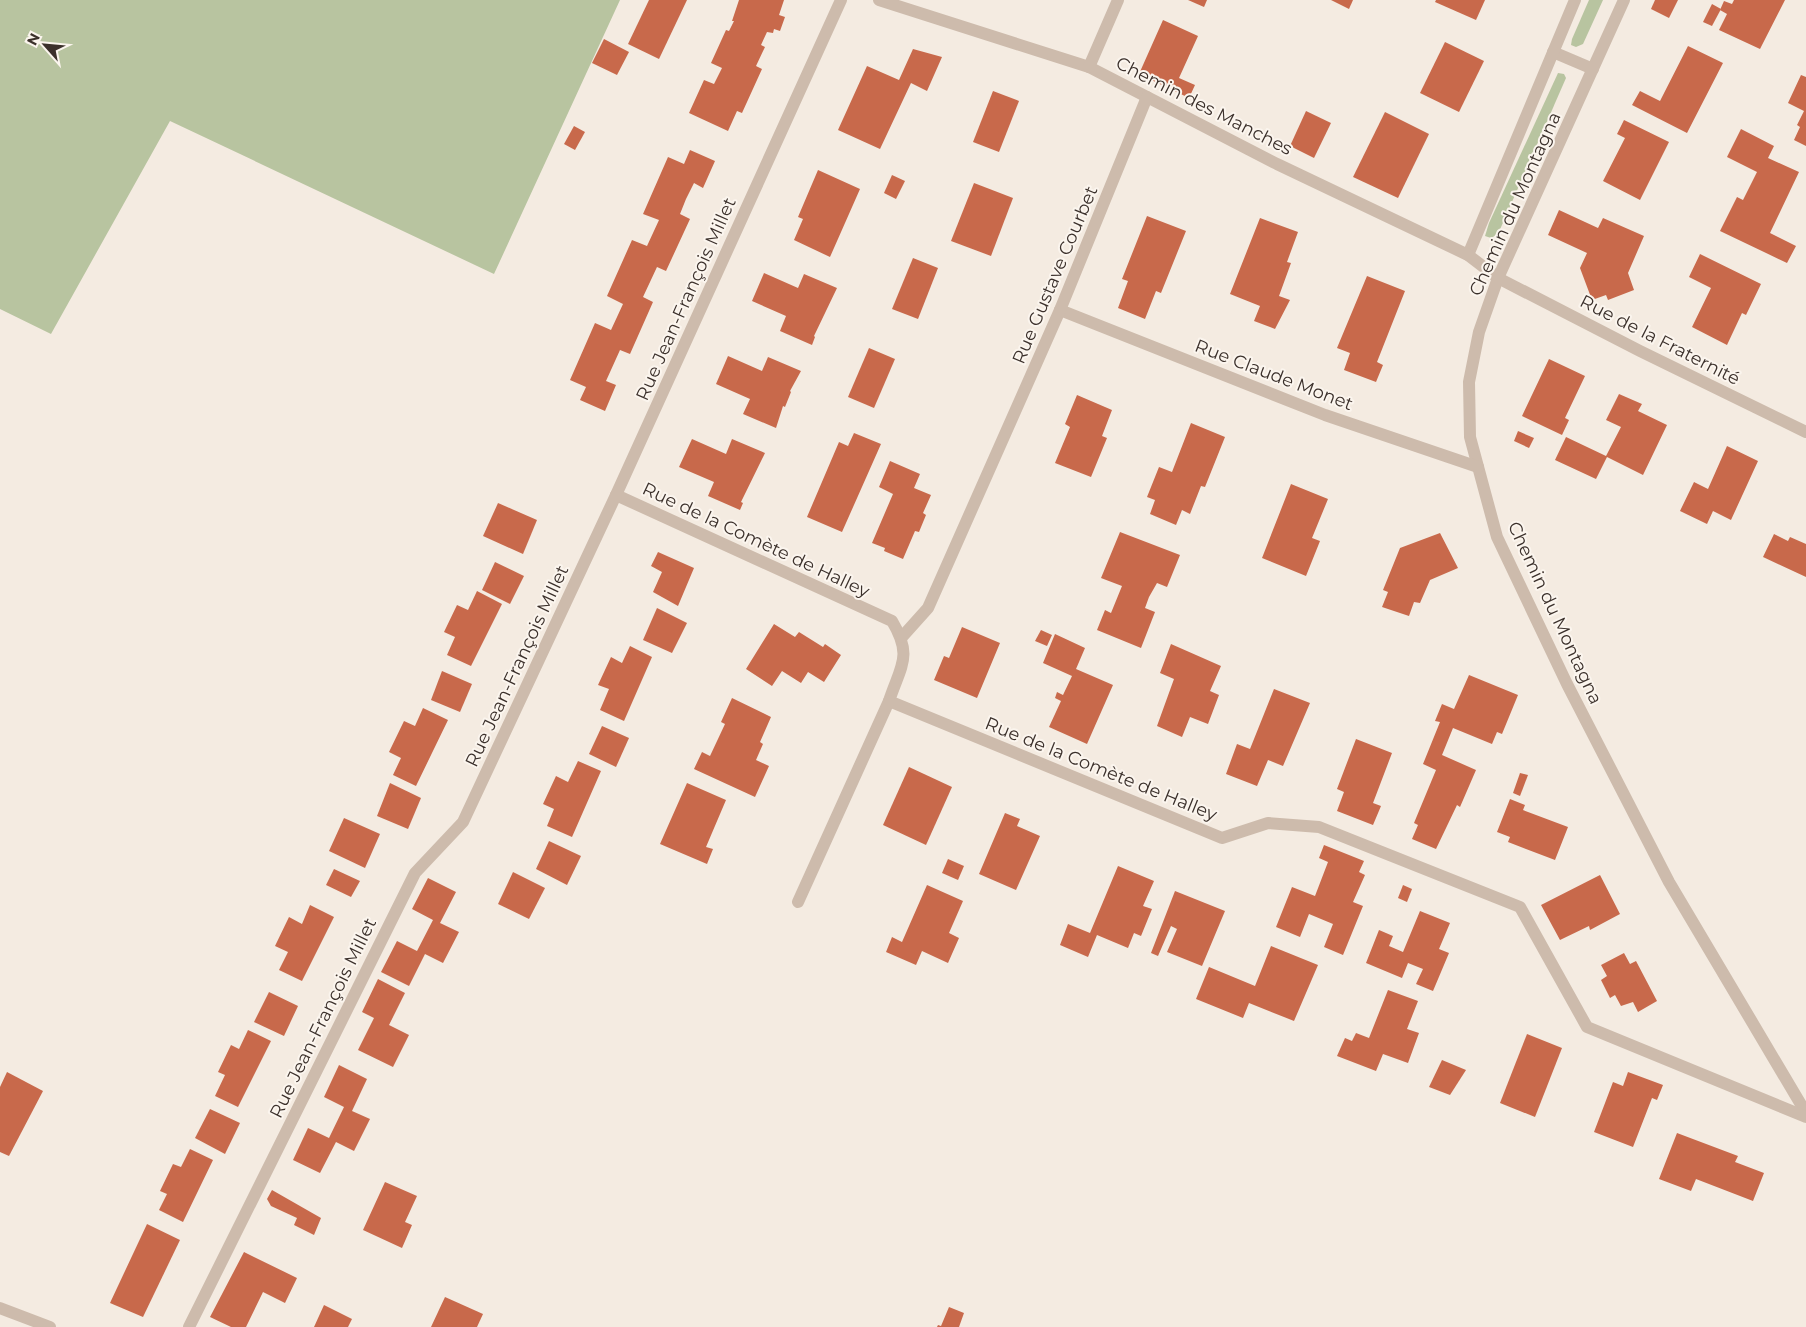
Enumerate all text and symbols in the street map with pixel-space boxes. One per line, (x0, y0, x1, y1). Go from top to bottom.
north arrow (20, 20, 70, 70)
text: N (23, 30, 44, 48)
street label: Chemin des Manches (1112, 52, 1296, 160)
street label: Chemin du Montagna (1464, 109, 1566, 299)
street label: Rue Gustave Courbet (1008, 183, 1102, 367)
street label: Rue Jean-François Millet (631, 194, 741, 404)
street label: Rue de la Fraternité (1576, 290, 1744, 390)
street label: Rue Claude Monet (1192, 335, 1356, 415)
street label: Rue de la Comète de Halley (639, 478, 873, 602)
street label: Chemin du Montagna (1503, 518, 1607, 708)
street label: Rue Jean-François Millet (461, 562, 573, 770)
street label: Rue de la Comète de Halley (982, 712, 1220, 826)
street label: Rue Jean-François Millet (265, 914, 381, 1122)

